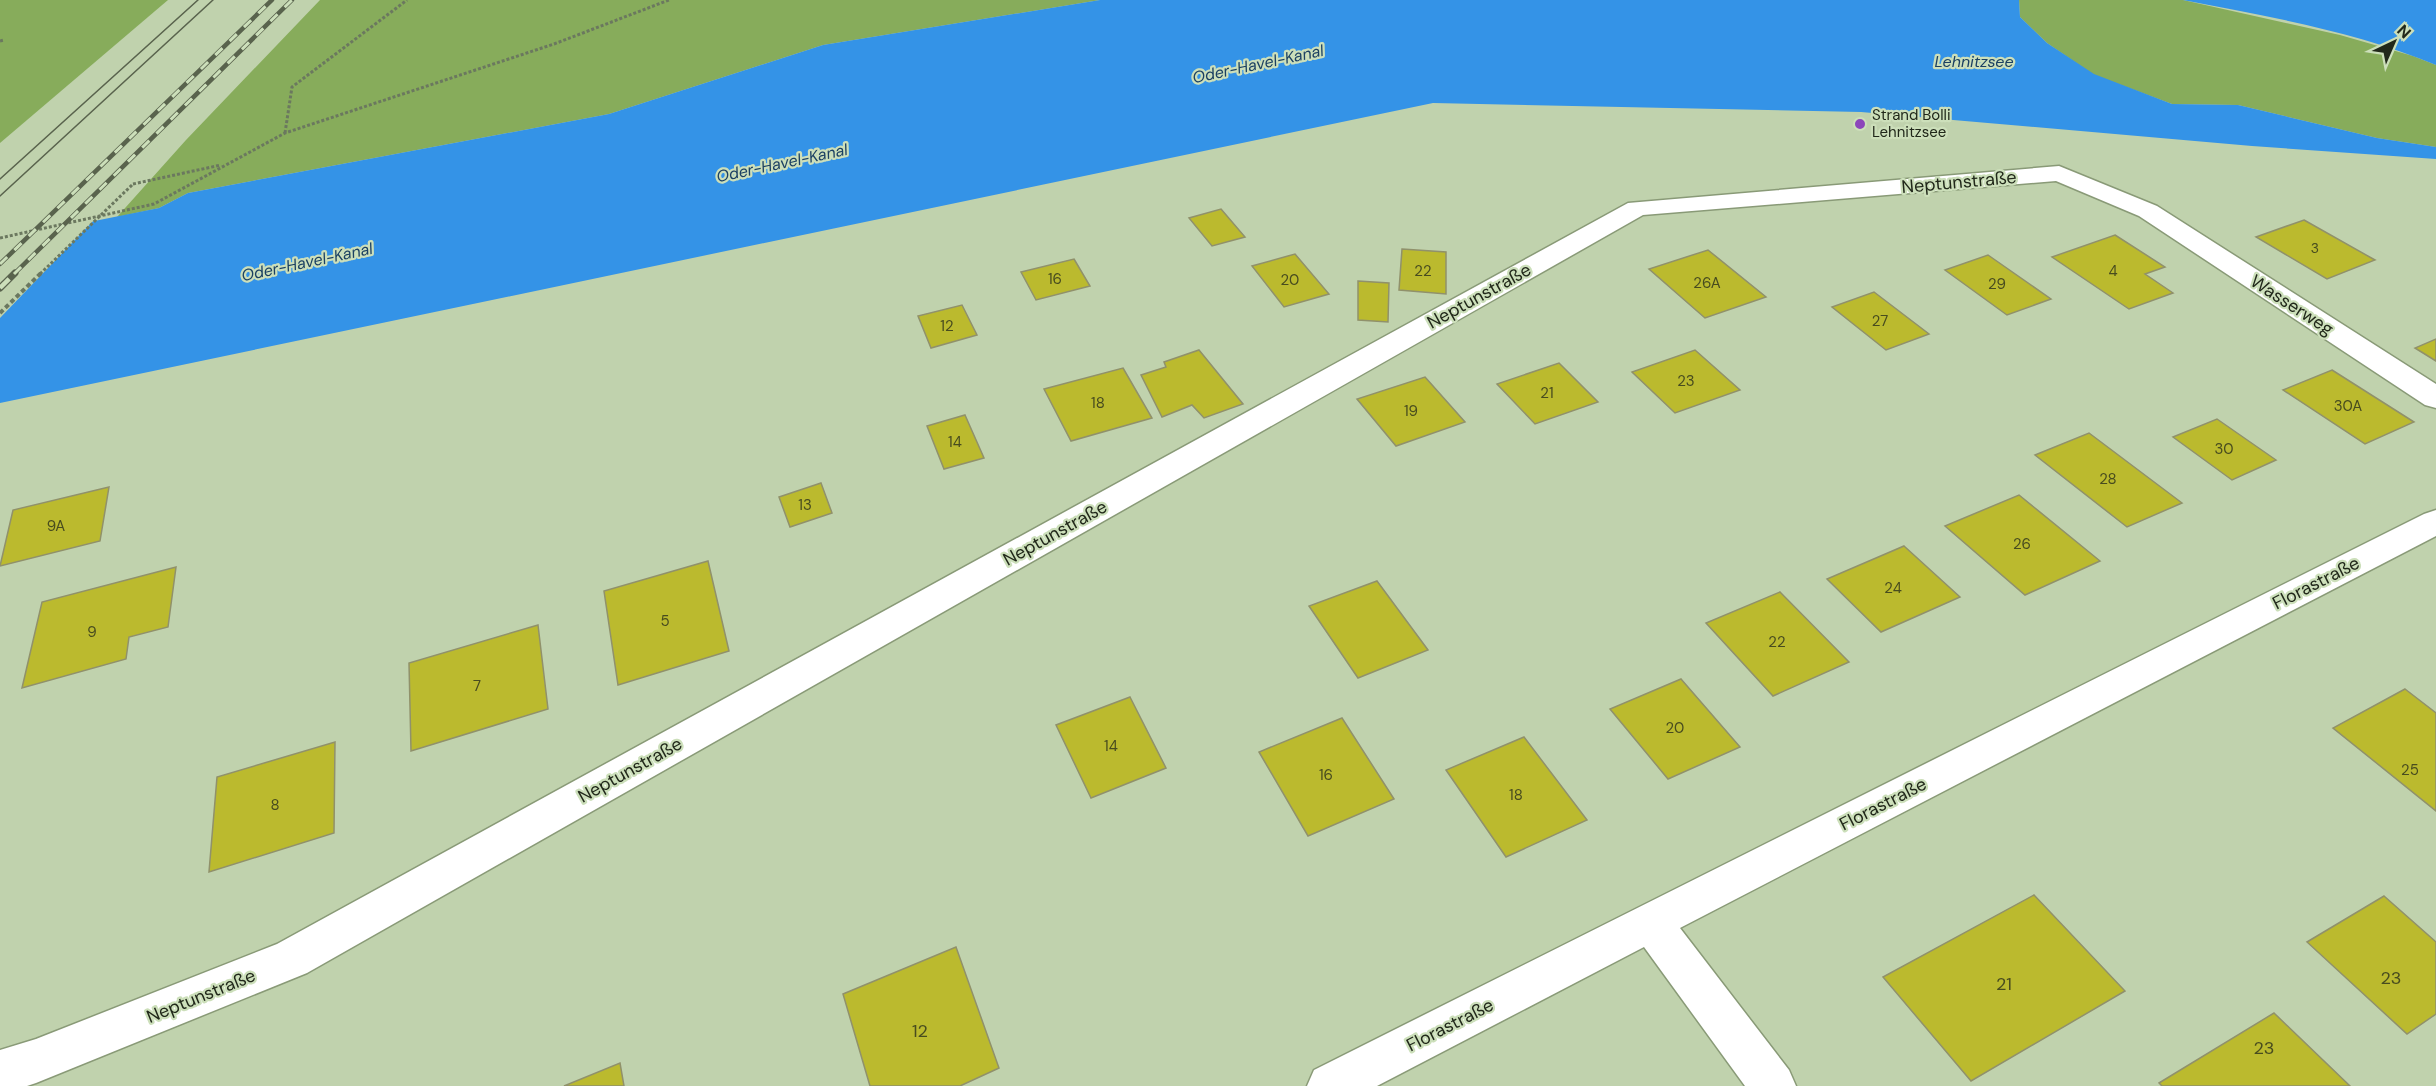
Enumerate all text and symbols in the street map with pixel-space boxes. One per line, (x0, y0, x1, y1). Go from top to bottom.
north arrow (2364, 12, 2424, 72)
text: N (2393, 20, 2416, 43)
water label: Oder-Havel-Kanal (1190, 40, 1326, 88)
water label: Lehnitzsee (1934, 51, 2014, 72)
place label: Strand Bolli Lehnitzsee (1872, 105, 1951, 142)
marker: Strand Bolli Lehnitzsee (1853, 117, 1867, 131)
water label: Oder-Havel-Kanal (714, 139, 850, 187)
street label: Neptunstraße (1901, 165, 2017, 199)
water label: Oder-Havel-Kanal (239, 238, 375, 286)
house number: 3 (2311, 239, 2319, 257)
street label: Neptunstraße (1423, 258, 1535, 334)
house number: 22 (1414, 261, 1432, 281)
house number: 4 (2108, 261, 2118, 281)
house number: 16 (1048, 269, 1062, 289)
street label: Wasserweg (2246, 269, 2338, 341)
house number: 20 (1281, 270, 1299, 290)
house number: 26A (1693, 273, 1721, 293)
house number: 29 (1988, 274, 2006, 294)
house number: 27 (1872, 311, 1888, 331)
house number: 12 (940, 316, 954, 336)
house number: 23 (1677, 371, 1695, 391)
house number: 21 (1540, 383, 1554, 403)
house number: 18 (1091, 393, 1105, 413)
house number: 30A (2334, 396, 2362, 416)
house number: 19 (1404, 401, 1418, 421)
house number: 14 (948, 432, 962, 452)
house number: 30 (2214, 439, 2234, 459)
house number: 28 (2099, 469, 2117, 489)
house number: 13 (798, 495, 812, 515)
street label: Neptunstraße (999, 495, 1111, 571)
house number: 9A (47, 516, 65, 536)
house number: 26 (2013, 534, 2031, 554)
street label: Florastraße (2268, 551, 2364, 615)
house number: 24 (1884, 578, 1902, 598)
house number: 5 (660, 611, 670, 631)
house number: 9 (87, 622, 97, 642)
house number: 22 (1768, 632, 1786, 652)
house number: 7 (473, 676, 481, 696)
house number: 20 (1666, 718, 1684, 738)
street label: Neptunstraße (574, 732, 686, 808)
house number: 14 (1104, 736, 1118, 756)
house number: 25 (2401, 760, 2419, 780)
house number: 16 (1319, 765, 1333, 785)
street label: Florastraße (1835, 772, 1931, 836)
house number: 18 (1509, 785, 1523, 805)
house number: 8 (270, 795, 280, 815)
street label: Neptunstraße (143, 963, 259, 1029)
house number: 23 (2380, 966, 2402, 990)
house number: 21 (1996, 972, 2012, 996)
street label: Florastraße (1402, 993, 1498, 1057)
house number: 12 (912, 1019, 928, 1043)
house number: 23 (2253, 1036, 2275, 1060)

